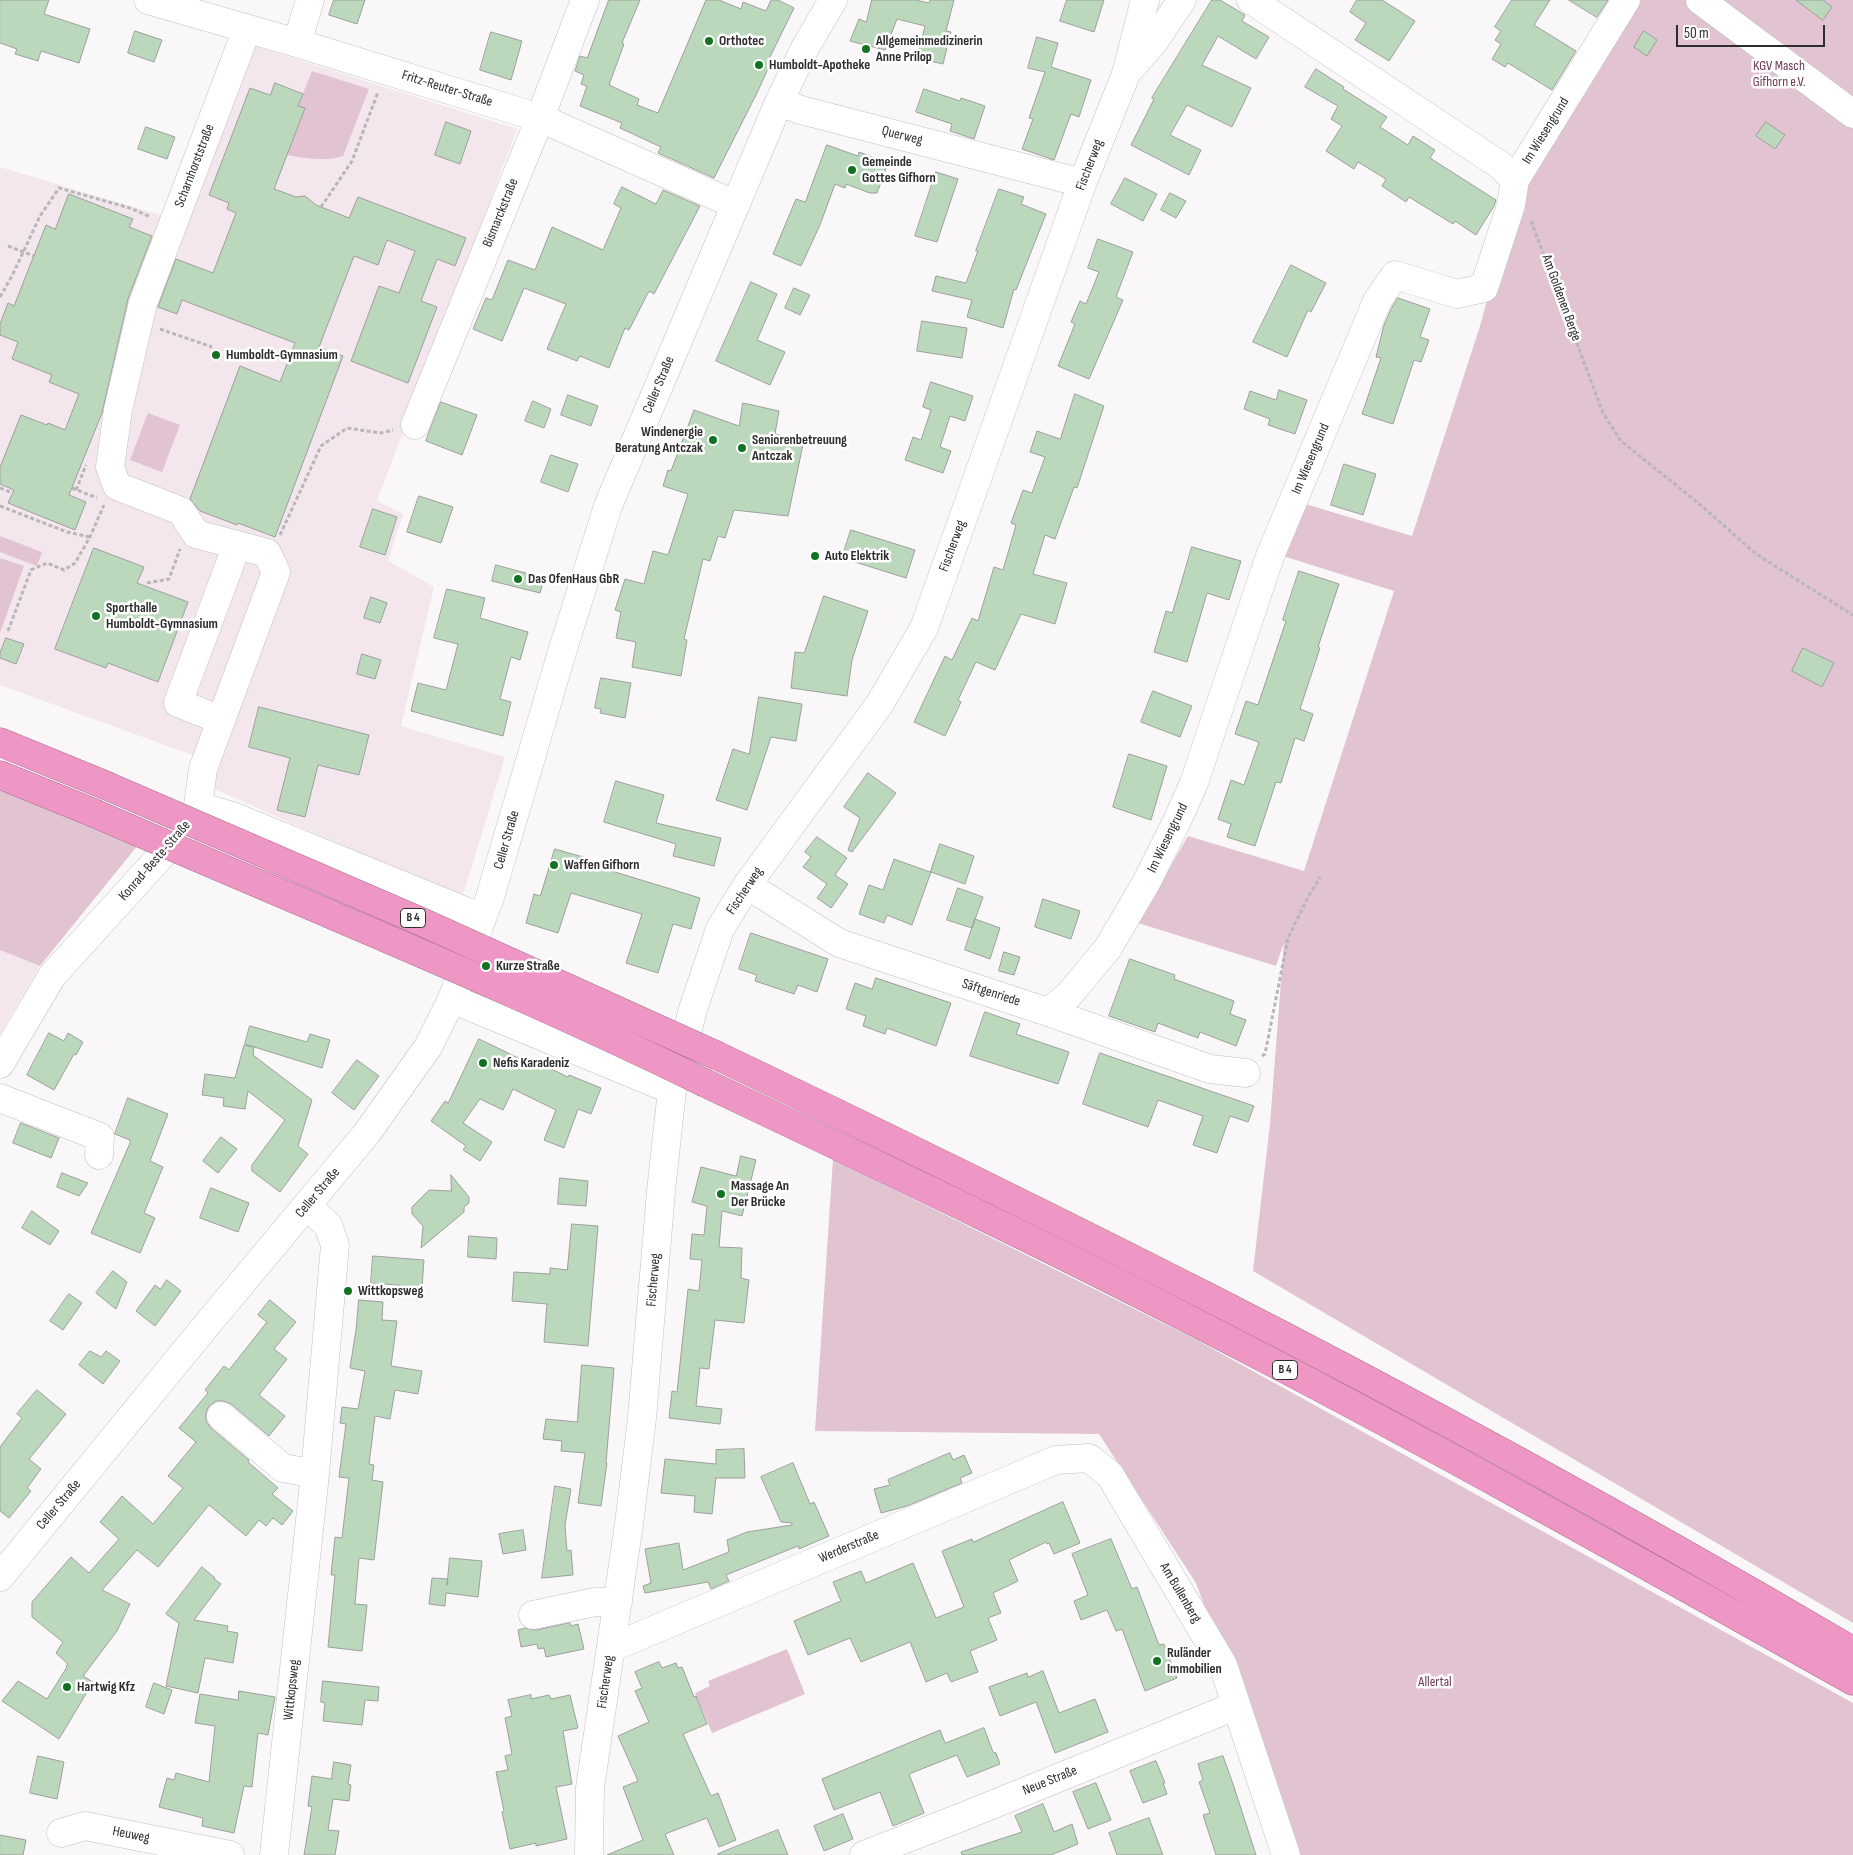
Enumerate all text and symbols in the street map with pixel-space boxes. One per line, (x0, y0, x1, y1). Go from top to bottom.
scale bar (1678, 15, 1827, 47)
text: 50 m (1684, 24, 1709, 43)
place label: Orthotec (719, 33, 764, 49)
place label: Allgemeinmedizinerin Anne Prilop (876, 33, 983, 65)
marker: Orthotec (703, 35, 715, 47)
marker: Allgemeinmedizinerin Anne Prilop (860, 43, 872, 55)
place label: Humboldt-Apotheke (769, 57, 870, 73)
park label: KGV Masch Gifhorn e.V. (1753, 58, 1805, 90)
marker: Humboldt-Apotheke (753, 59, 765, 71)
street label: Fritz-Reuter-Straße (400, 67, 494, 111)
street label: Im Wiesengrund (1519, 95, 1573, 167)
street label: Scharnhorststraße (171, 122, 219, 210)
street label: Querweg (880, 123, 924, 149)
street label: Fischerweg (1073, 137, 1107, 193)
place label: Gemeinde Gottes Gifhorn (862, 154, 936, 186)
marker: Gemeinde Gottes Gifhorn (846, 164, 858, 176)
street label: Bismarckstraße (480, 176, 522, 250)
street label: Am Goldenen Berge (1538, 252, 1584, 344)
place label: Humboldt-Gymnasium (226, 347, 338, 363)
marker: Humboldt-Gymnasium (210, 349, 222, 361)
street label: Celler Straße (639, 354, 679, 416)
street label: Im Wiesengrund (1289, 421, 1333, 497)
place label: Windenergie Beratung Antczak (615, 424, 703, 457)
place label: Seniorenbetreuung Antczak (752, 432, 847, 464)
marker: Windenergie Beratung Antczak (707, 434, 719, 446)
marker: Seniorenbetreuung Antczak (736, 442, 748, 454)
street label: Fischerweg (936, 518, 970, 574)
place label: Auto Elektrik (825, 548, 889, 564)
marker: Auto Elektrik (809, 550, 821, 562)
place label: Das OfenHaus GbR (528, 571, 619, 587)
marker: Das OfenHaus GbR (512, 573, 524, 585)
place label: Sporthalle Humboldt-Gymnasium (106, 600, 218, 632)
marker: Sporthalle Humboldt-Gymnasium (90, 610, 102, 622)
street label: Im Wiesengrund (1144, 800, 1192, 876)
street label: Celler Straße (491, 809, 523, 871)
street label: Konrad-Beste-Straße (116, 817, 194, 905)
place label: Waffen Gifhorn (564, 857, 640, 873)
marker: Waffen Gifhorn (548, 859, 560, 871)
street label: Fischerweg (723, 864, 767, 918)
road number: B 4 (400, 908, 426, 928)
place label: Kurze Straße (496, 958, 560, 974)
marker: Kurze Straße (480, 960, 492, 972)
street label: Säftgenriede (960, 976, 1022, 1010)
place label: Nefis Karadeniz (493, 1055, 569, 1071)
marker: Nefis Karadeniz (477, 1057, 489, 1069)
street label: Celler Straße (292, 1164, 344, 1222)
place label: Massage An Der Brücke (731, 1178, 789, 1210)
marker: Massage An Der Brücke (715, 1188, 727, 1200)
street label: Fischerweg (643, 1253, 665, 1307)
place label: Wittkopsweg (358, 1283, 423, 1299)
marker: Wittkopsweg (342, 1285, 354, 1297)
road number: B 4 (1272, 1360, 1298, 1380)
street label: Celler Straße (33, 1476, 85, 1534)
street label: Werderstraße (816, 1527, 882, 1567)
street label: Am Bullenberg (1156, 1560, 1204, 1626)
place label: Ruländer Immobilien (1167, 1645, 1222, 1678)
street label: Fischerweg (594, 1654, 618, 1710)
marker: Ruländer Immobilien (1151, 1655, 1163, 1667)
street label: Wittkopsweg (280, 1659, 304, 1721)
park label: Allertal (1418, 1674, 1452, 1690)
place label: Hartwig Kfz (77, 1679, 135, 1695)
marker: Hartwig Kfz (61, 1681, 73, 1693)
street label: Neue Straße (1020, 1762, 1080, 1800)
street label: Heuweg (111, 1823, 151, 1847)

